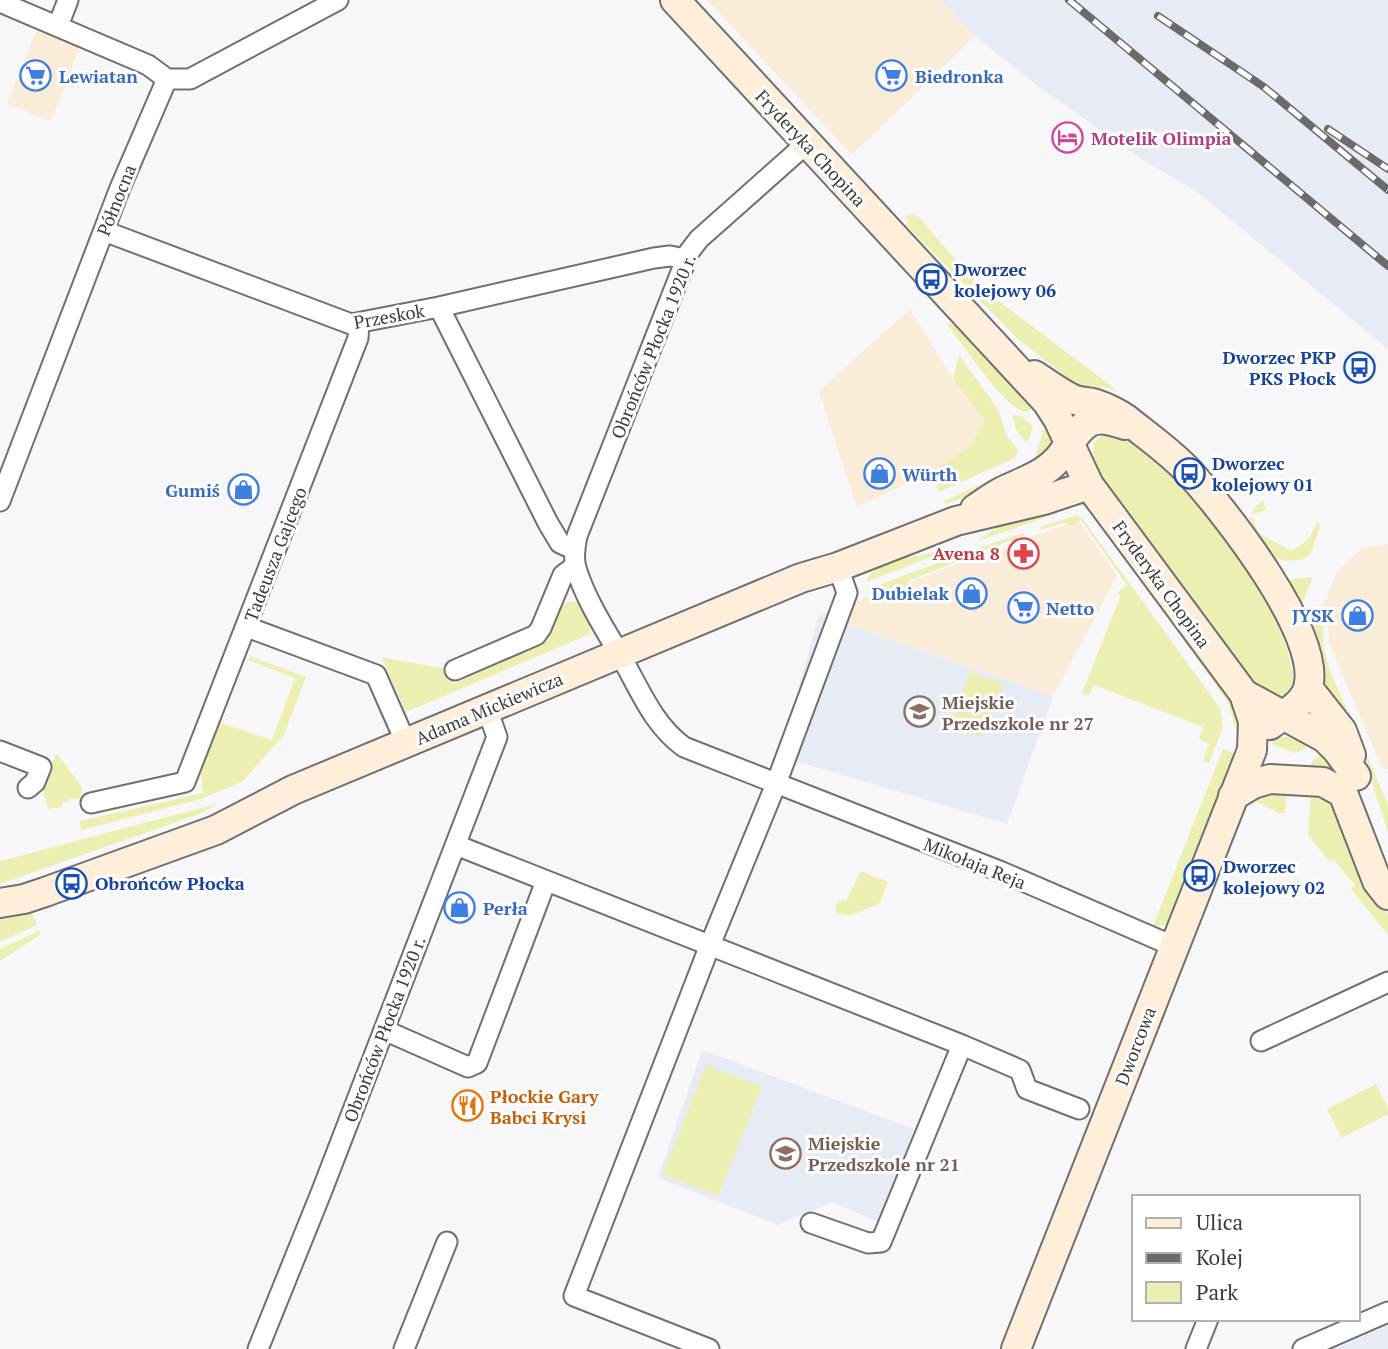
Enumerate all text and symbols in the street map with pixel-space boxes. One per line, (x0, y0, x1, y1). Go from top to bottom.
supermarket icon: Lewiatan (19, 59, 53, 93)
supermarket icon: Biedronka (875, 59, 909, 93)
place label: Lewiatan (59, 64, 138, 88)
place label: Biedronka (915, 64, 1004, 88)
street label: Fryderyka Chopina (750, 84, 872, 212)
hotel icon: Motelik Olimpia (1051, 121, 1085, 155)
place label: Motelik Olimpia (1091, 126, 1232, 150)
street label: Północna (91, 161, 141, 239)
street label: Obrońców Płocka 1920 r. (605, 250, 701, 442)
place label: Dworzec kolejowy 06 (954, 257, 1056, 302)
bus stop icon: Dworzec kolejowy 06 (914, 262, 948, 296)
street label: Przeskok (352, 298, 427, 334)
place label: Dworzec PKP PKS Płock (1222, 345, 1336, 390)
bus stop icon: Dworzec PKP PKS Płock (1342, 350, 1376, 384)
place label: Dworzec kolejowy 01 (1212, 451, 1314, 496)
bus stop icon: Dworzec kolejowy 01 (1172, 456, 1206, 490)
shop icon: Würth (862, 457, 896, 491)
place label: Würth (902, 462, 958, 486)
shop icon: Gumiś (226, 473, 260, 507)
place label: Gumiś (165, 478, 220, 502)
street label: Tadeusza Gajcego (238, 483, 312, 625)
street label: Fryderyka Chopina (1108, 516, 1216, 652)
pharmacy icon: Avena 8 (1006, 536, 1040, 570)
place label: Avena 8 (933, 541, 1000, 565)
shop icon: Dubielak (955, 576, 989, 610)
place label: Dubielak (872, 581, 949, 605)
supermarket icon: Netto (1006, 591, 1040, 625)
place label: Netto (1046, 596, 1095, 620)
shop icon: JYSK (1340, 598, 1374, 632)
place label: JYSK (1292, 603, 1334, 627)
street label: Adama Mickiewicza (412, 666, 566, 750)
place label: Miejskie Przedszkole nr 27 (942, 690, 1094, 735)
school or university icon: Miejskie Przedszkole nr 27 (902, 695, 936, 729)
street label: Mikołaja Reja (920, 832, 1030, 894)
place label: Dworzec kolejowy 02 (1223, 854, 1325, 899)
bus stop icon: Dworzec kolejowy 02 (1183, 859, 1217, 893)
bus stop icon: Obrońców Płocka (55, 866, 89, 900)
place label: Obrońców Płocka (95, 871, 245, 895)
shop icon: Perła (443, 891, 477, 925)
place label: Perła (483, 896, 528, 920)
street label: Obrońców Płocka 1920 r. (337, 932, 431, 1126)
street label: Dworcowa (1109, 1003, 1161, 1089)
place label: Płockie Gary Babci Krysi (490, 1084, 599, 1129)
restaurant icon: Płockie Gary Babci Krysi (450, 1089, 484, 1123)
place label: Miejskie Przedszkole nr 21 (808, 1131, 960, 1176)
school or university icon: Miejskie Przedszkole nr 21 (768, 1136, 802, 1170)
legend (1132, 1195, 1360, 1321)
text: Ulica (1196, 1208, 1244, 1236)
text: Kolej (1196, 1243, 1243, 1271)
text: Park (1196, 1278, 1238, 1306)

